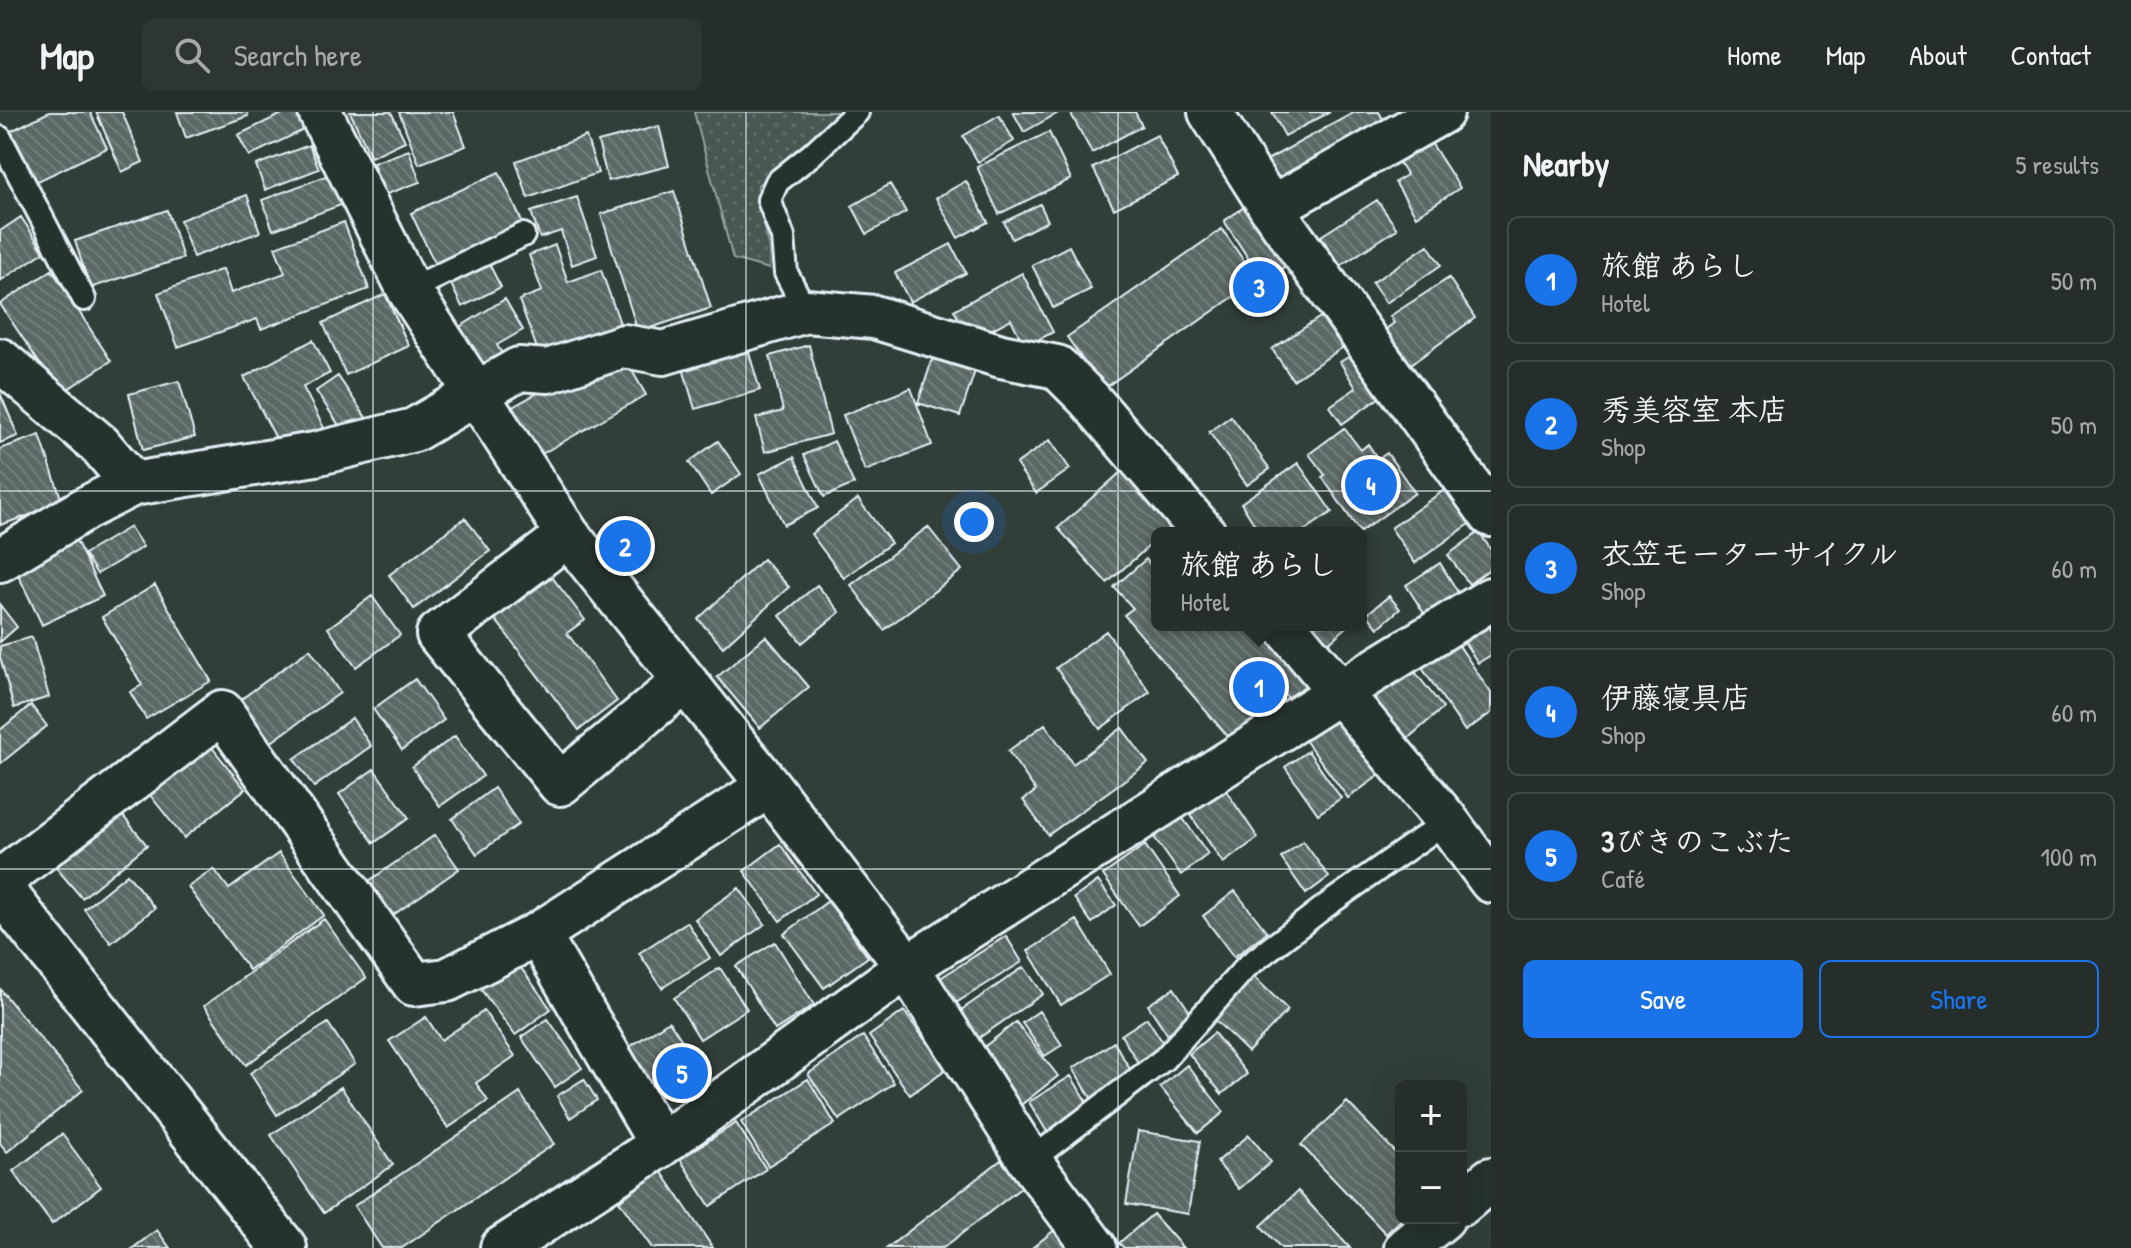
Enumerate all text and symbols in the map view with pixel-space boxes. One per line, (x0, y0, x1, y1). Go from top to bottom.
search box (142, 19, 702, 91)
text: Map (40, 29, 94, 81)
icon: search (170, 33, 214, 77)
text: Search here (234, 35, 362, 75)
text: Home (1727, 36, 1782, 74)
text: Map (1826, 36, 1865, 74)
text: About (1909, 36, 1967, 74)
text: Contact (2011, 36, 2091, 74)
text: Nearby (1523, 141, 1609, 187)
text: 5 results (2015, 147, 2099, 182)
text: 旅館 あらし (1601, 245, 1758, 285)
pin: 3 (1233, 257, 1285, 317)
text: 1 (1546, 263, 1556, 298)
text: 50 m (2051, 263, 2097, 298)
text: Hotel (1601, 285, 1650, 320)
text: 秀美容室 本店 (1601, 389, 1788, 429)
text: 2 (1545, 407, 1557, 442)
text: 50 m (2051, 407, 2097, 442)
text: Shop (1601, 429, 1645, 464)
pin: 4 (1345, 455, 1397, 515)
your location (954, 502, 994, 542)
pin: 2 (599, 516, 651, 576)
popup (1151, 527, 1367, 631)
text: 衣笠モーターサイクル (1601, 533, 1899, 573)
text: 旅館 あらし (1181, 544, 1337, 584)
text: 3 (1545, 551, 1557, 586)
text: 60 m (2051, 551, 2097, 586)
text: Shop (1601, 573, 1645, 608)
text: Hotel (1181, 584, 1229, 619)
pin: 1 (1233, 657, 1285, 717)
text: 伊藤寝具店 (1601, 677, 1751, 717)
text: 4 (1546, 695, 1556, 730)
text: 60 m (2051, 695, 2097, 730)
text: Shop (1601, 717, 1645, 752)
text: 3びきのこぶた (1601, 821, 1794, 861)
text: 5 (1546, 839, 1557, 874)
text: 100 m (2041, 839, 2097, 874)
text: Café (1601, 861, 1645, 896)
button: Save (1523, 960, 1803, 1038)
button: Share (1819, 960, 2099, 1038)
pin: 5 (656, 1043, 708, 1103)
map controls (1395, 1080, 1467, 1224)
button: + (1395, 1080, 1467, 1152)
button: − (1395, 1152, 1467, 1224)

